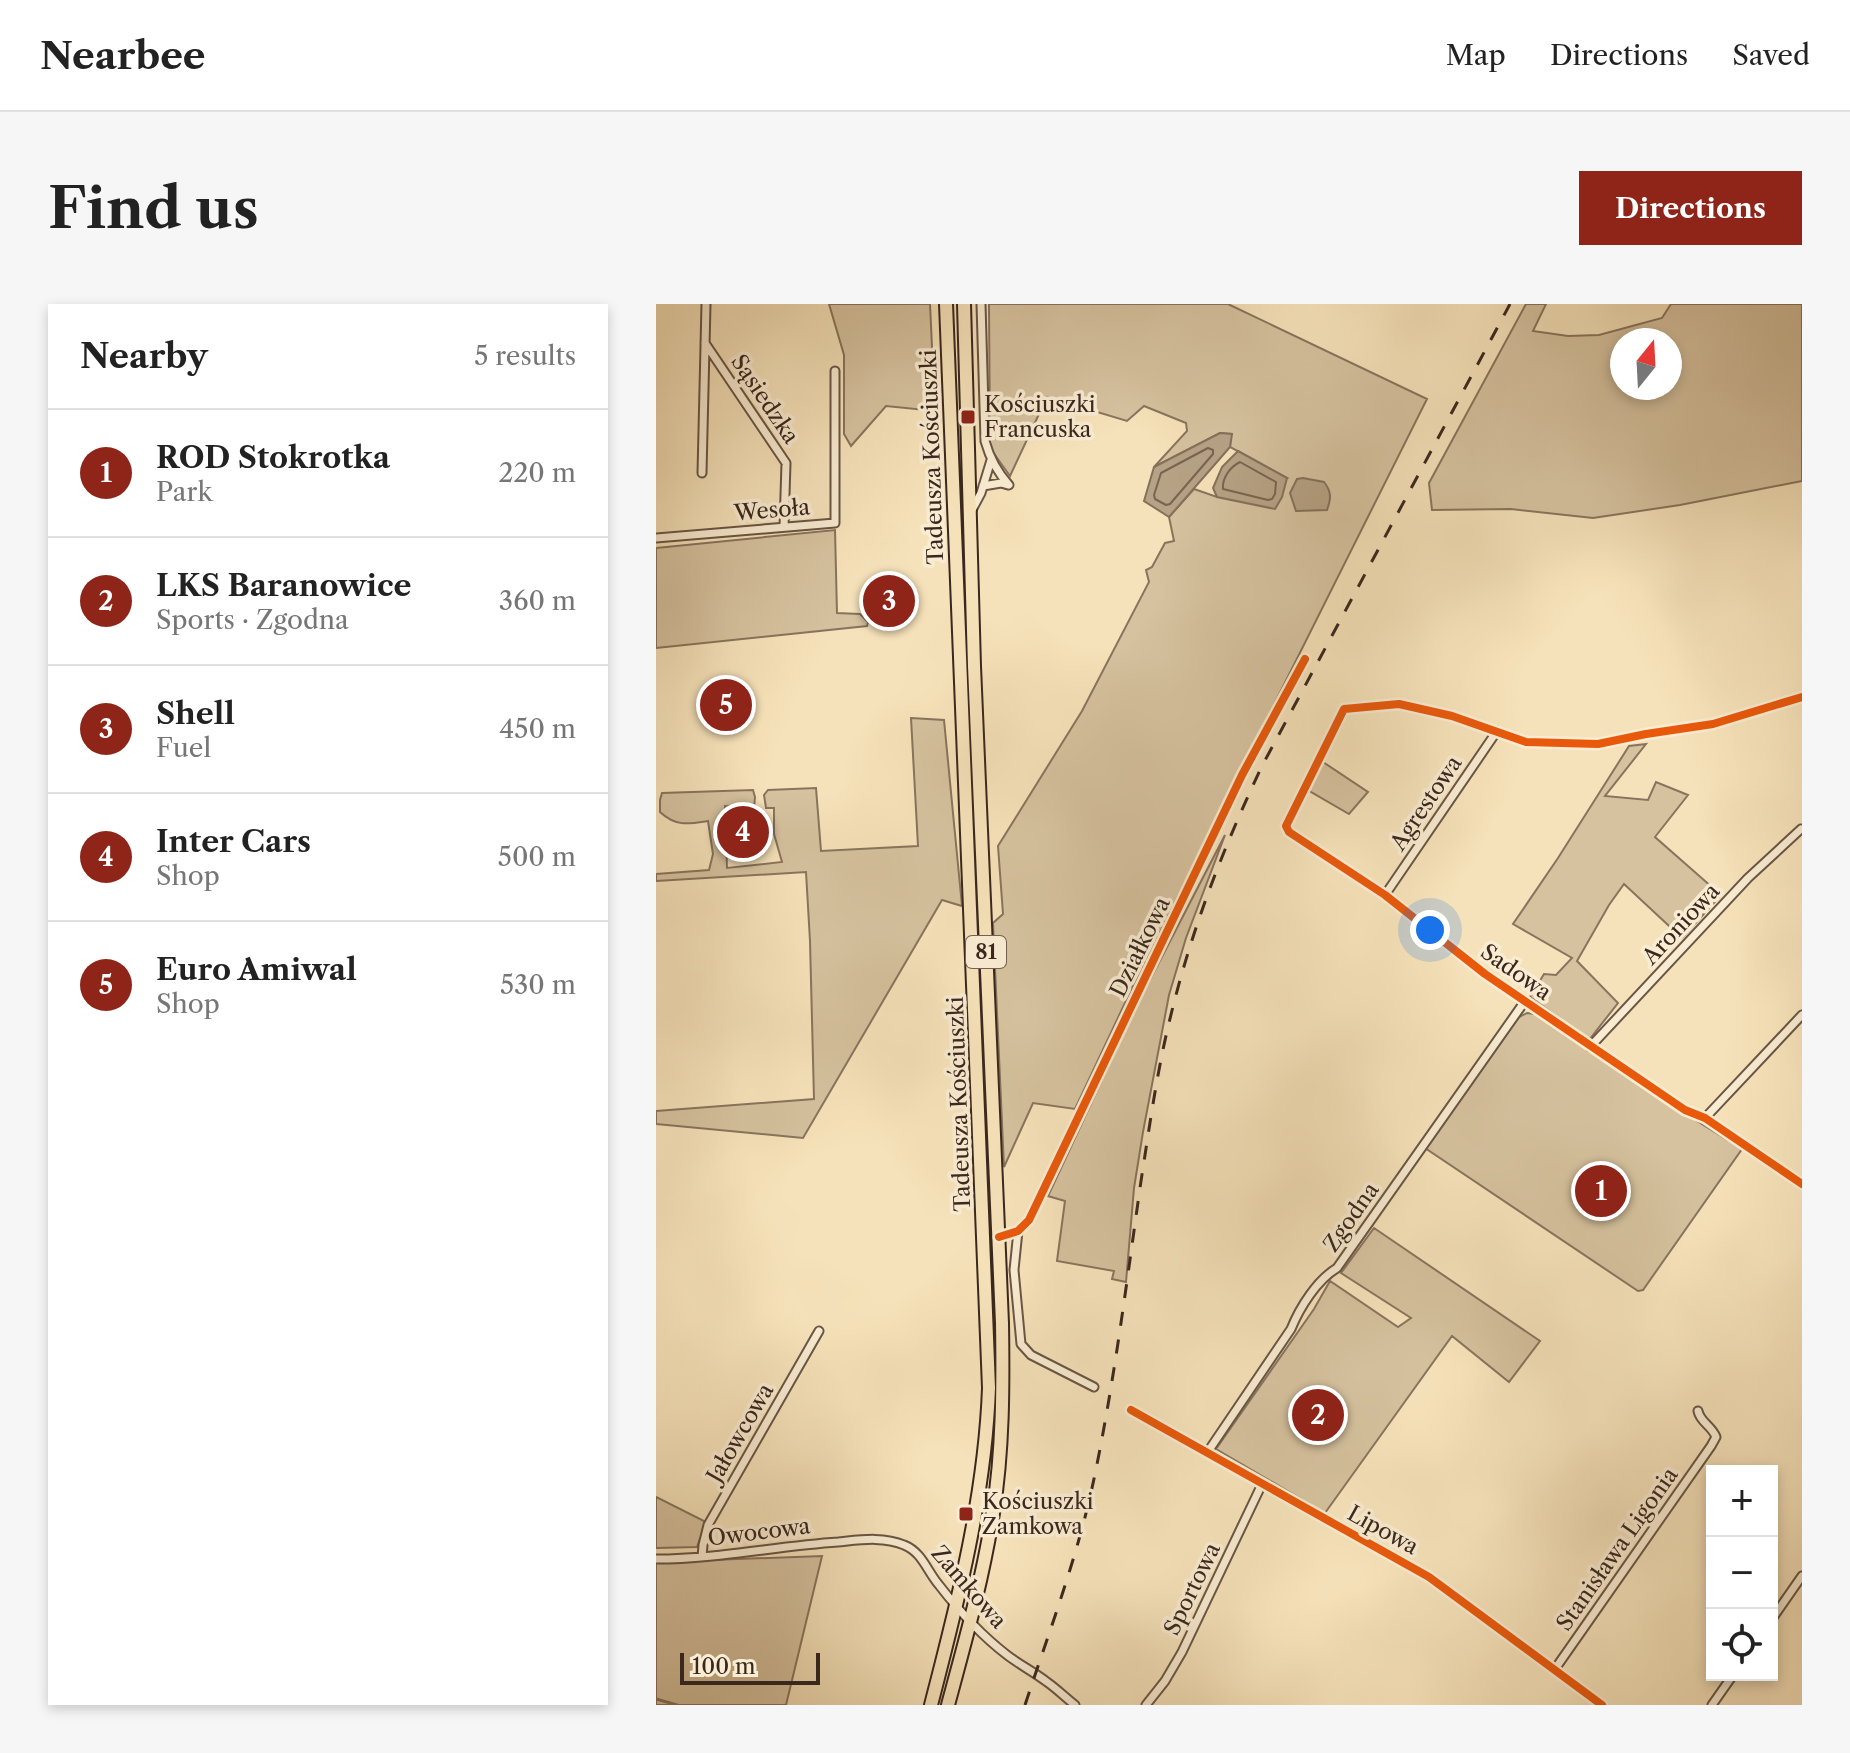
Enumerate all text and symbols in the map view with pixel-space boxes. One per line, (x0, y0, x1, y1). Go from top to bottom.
text: Nearbee (40, 32, 206, 79)
text: Map (1446, 38, 1506, 72)
text: Directions (1550, 38, 1688, 72)
text: Saved (1732, 38, 1810, 72)
button: Directions (1579, 171, 1802, 245)
text: Find us (48, 174, 259, 243)
north arrow (1610, 328, 1682, 400)
text: Nearby (80, 335, 208, 377)
text: 5 results (474, 340, 576, 372)
street label: Sąsiedzka (725, 349, 805, 449)
street label: Tadeusza Kościuszki (915, 349, 949, 565)
place label: Kościuszki Francuska (984, 391, 1096, 443)
marker: Kościuszki Francuska (959, 408, 977, 426)
text: ROD Stokrotka (156, 439, 390, 476)
text: 1 (100, 457, 112, 489)
text: 220 m (498, 457, 576, 489)
text: Park (156, 476, 213, 508)
street label: Wesoła (732, 493, 811, 527)
text: LKS Baranowice (156, 567, 411, 604)
pin: 3 (863, 571, 915, 631)
text: 2 (98, 585, 114, 617)
text: 360 m (499, 585, 576, 617)
text: Sports · Zgodna (156, 604, 349, 636)
pin: 5 (700, 675, 752, 735)
text: Shell (156, 695, 235, 732)
text: 3 (99, 713, 113, 745)
text: 450 m (499, 713, 576, 745)
text: Fuel (156, 732, 211, 764)
street label: Agrestowa (1384, 750, 1468, 856)
pin: 4 (717, 802, 769, 862)
text: Inter Cars (156, 823, 311, 860)
text: 4 (98, 841, 114, 873)
text: 500 m (498, 841, 576, 873)
text: Shop (156, 860, 220, 892)
street label: Aroniowa (1636, 877, 1726, 971)
street label: Działkowa (1104, 892, 1176, 1001)
your location (1410, 910, 1450, 950)
road number: 81 (966, 936, 1006, 968)
street label: Sadowa (1475, 938, 1557, 1006)
text: Euro Amiwal (156, 951, 357, 988)
text: 5 (99, 969, 113, 1001)
text: 530 m (500, 969, 576, 1001)
text: Shop (156, 988, 220, 1020)
street label: Tadeusza Kościuszki (942, 996, 976, 1212)
pin: 1 (1575, 1161, 1627, 1221)
street label: Zgodna (1317, 1177, 1385, 1257)
street label: Jałowcowa (699, 1378, 779, 1490)
pin: 2 (1292, 1385, 1344, 1445)
street label: Stanisława Ligonia (1551, 1462, 1684, 1636)
map controls (1706, 1465, 1778, 1681)
button: + (1706, 1465, 1778, 1537)
place label: Kościuszki Zamkowa (982, 1488, 1094, 1540)
street label: Lipowa (1343, 1500, 1423, 1561)
marker: Kościuszki Zamkowa (957, 1505, 975, 1523)
street label: Owocowa (706, 1512, 812, 1552)
button: − (1706, 1537, 1778, 1609)
street label: Sportowa (1158, 1538, 1226, 1640)
street label: Zamkowa (926, 1540, 1013, 1634)
button: locate (1706, 1609, 1778, 1681)
scale bar (680, 1649, 820, 1685)
text: 100 m (692, 1653, 755, 1680)

